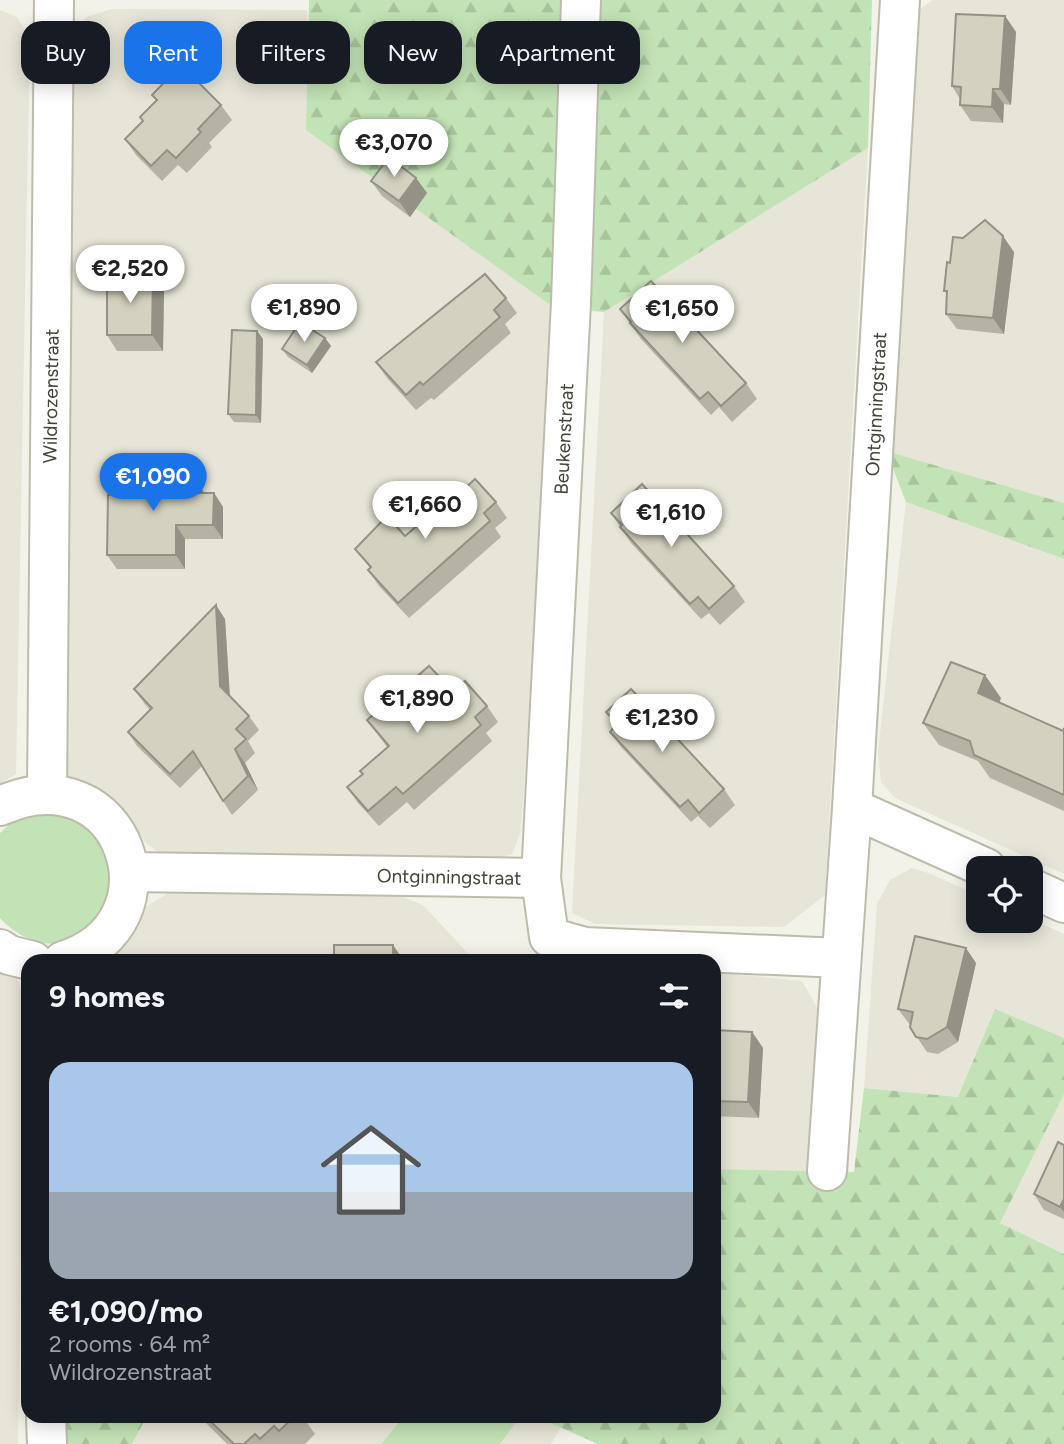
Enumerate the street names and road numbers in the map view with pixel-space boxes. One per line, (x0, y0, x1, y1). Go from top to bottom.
street label: Wildrozenstraat (38, 328, 64, 464)
street label: Ontginningstraat (861, 331, 891, 477)
street label: Beukenstraat (550, 383, 578, 495)
street label: Ontginningstraat (377, 864, 521, 890)

